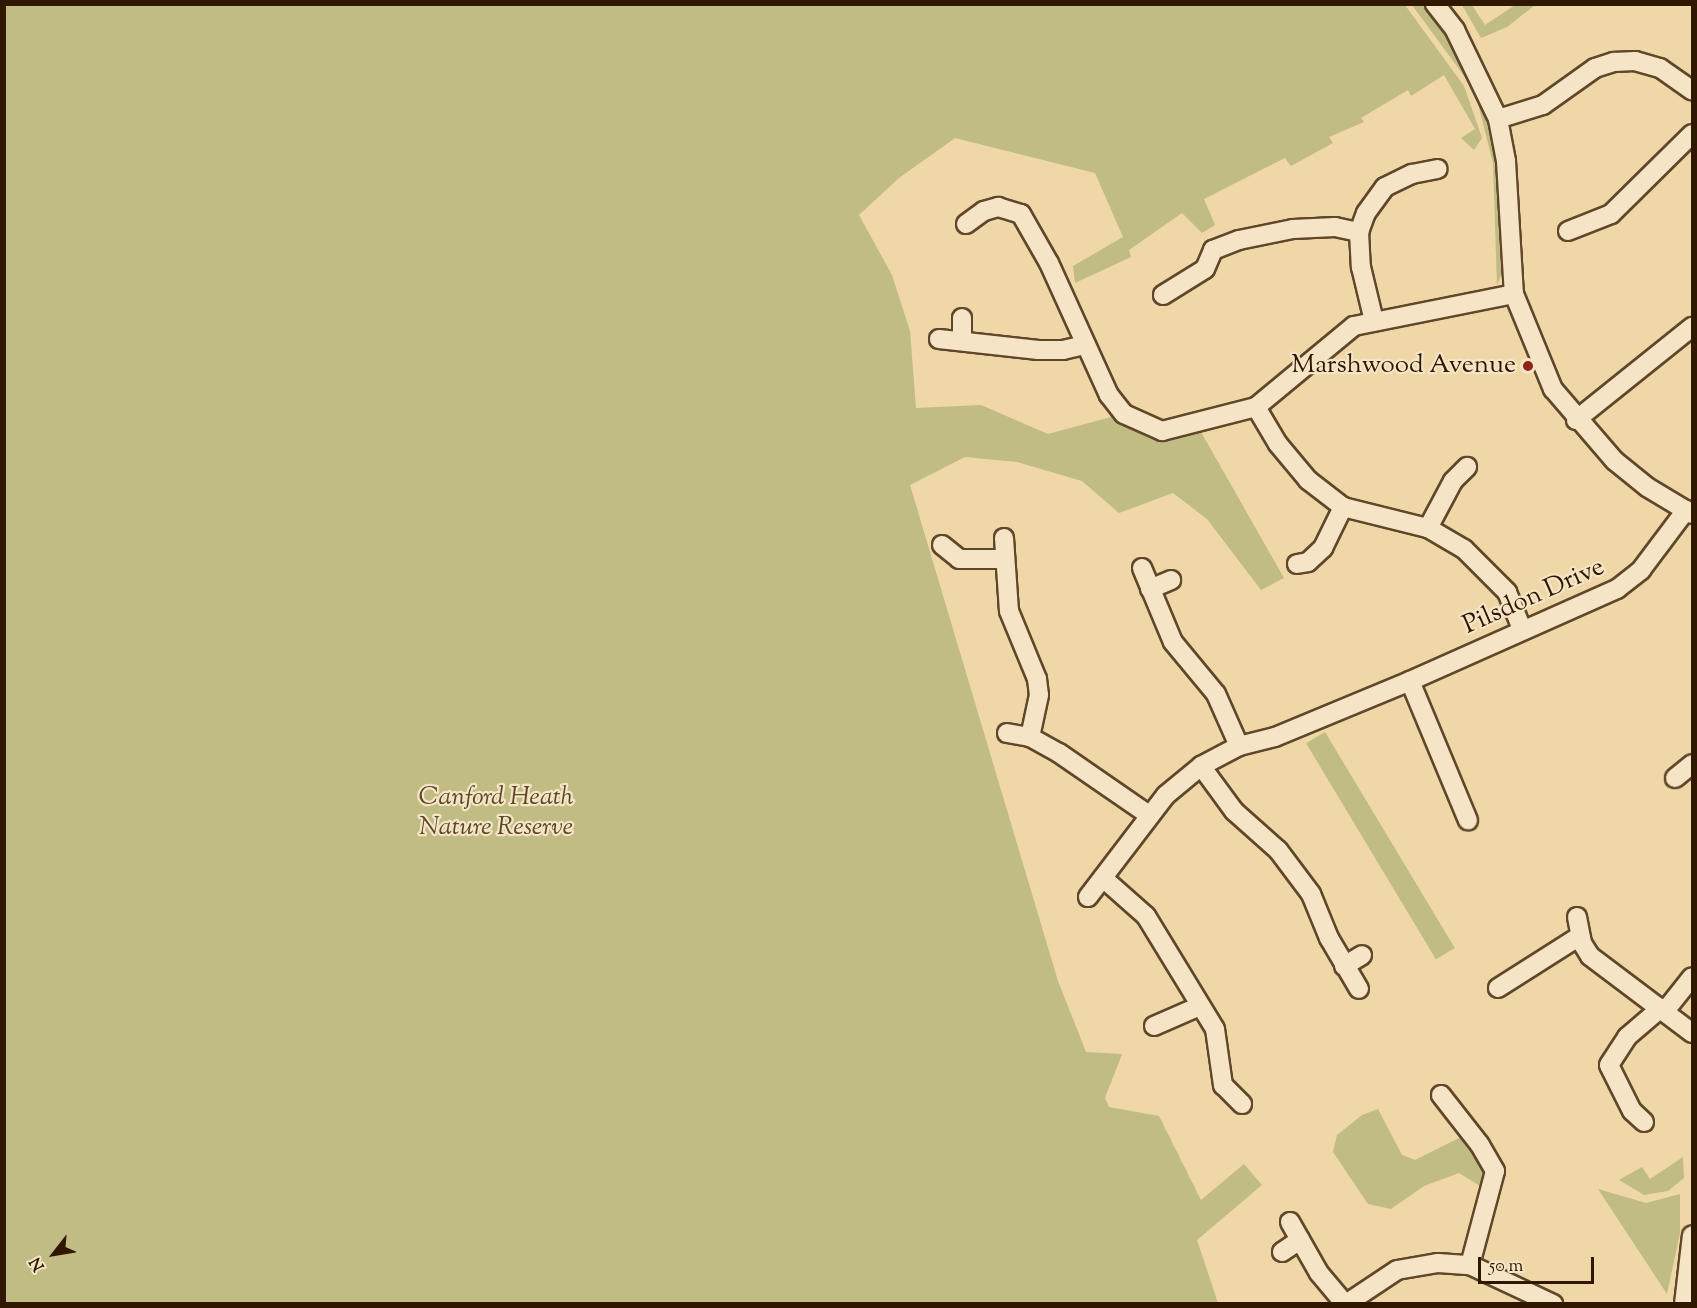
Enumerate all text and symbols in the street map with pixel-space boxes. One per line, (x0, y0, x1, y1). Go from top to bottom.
place label: Marshwood Avenue (1291, 350, 1516, 382)
marker: Marshwood Avenue (1521, 359, 1535, 373)
street label: Pilsdon Drive (1459, 552, 1609, 642)
park label: Canford Heath Nature Reserve (419, 782, 573, 844)
north arrow (24, 1224, 84, 1284)
scale bar (1481, 1245, 1596, 1283)
text: N (25, 1252, 51, 1275)
text: 50 m (1489, 1254, 1523, 1280)

